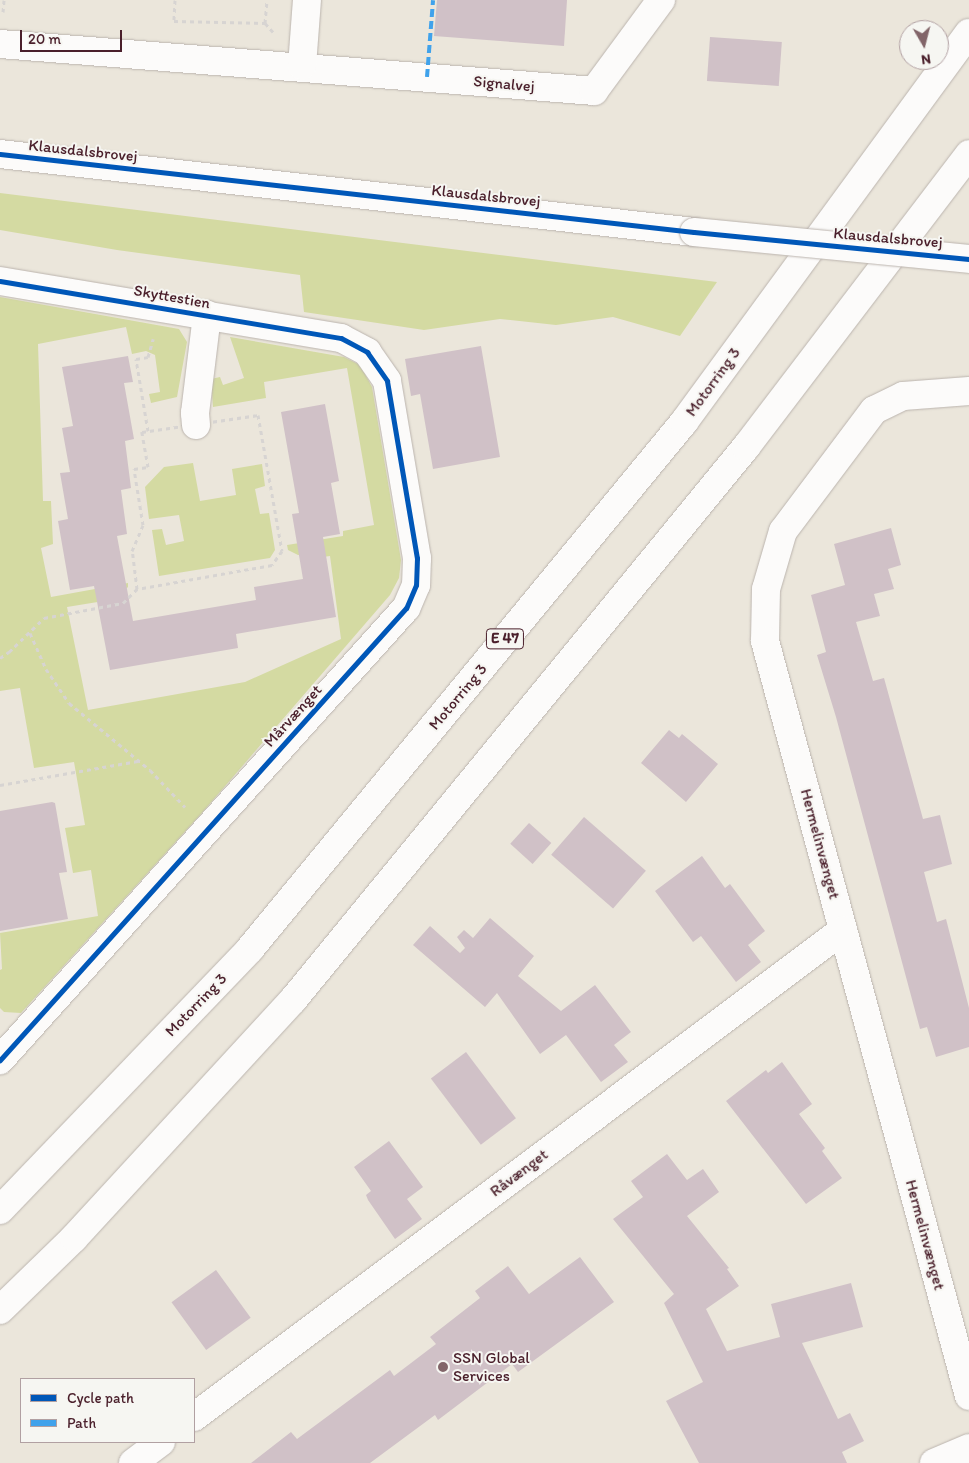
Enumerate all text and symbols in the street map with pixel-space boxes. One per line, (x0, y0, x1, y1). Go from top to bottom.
scale bar (22, 20, 125, 52)
north arrow (899, 20, 949, 70)
text: 20 m (28, 30, 61, 48)
text: N (920, 50, 932, 68)
street label: Signalvej (473, 72, 535, 96)
street label: Klausdalsbrovej (28, 136, 138, 166)
street label: Klausdalsbrovej (431, 181, 541, 211)
street label: Klausdalsbrovej (833, 224, 943, 252)
street label: Skyttestien (132, 281, 212, 313)
street label: Motorring 3 (681, 344, 745, 420)
road number: E 47 (485, 626, 525, 652)
street label: Motorring 3 (425, 660, 491, 734)
street label: Mårvænget (260, 681, 326, 751)
street label: Hermelinvænget (796, 787, 844, 901)
street label: Motorring 3 (161, 969, 231, 1041)
street label: Råvænget (486, 1145, 552, 1201)
street label: Hermelinvænget (901, 1178, 949, 1292)
place label: SSN Global Services (453, 1348, 530, 1386)
marker: SSN Global Services (437, 1361, 449, 1373)
legend (20, 1378, 195, 1443)
text: Cycle path (67, 1389, 134, 1407)
text: Path (67, 1414, 96, 1432)

